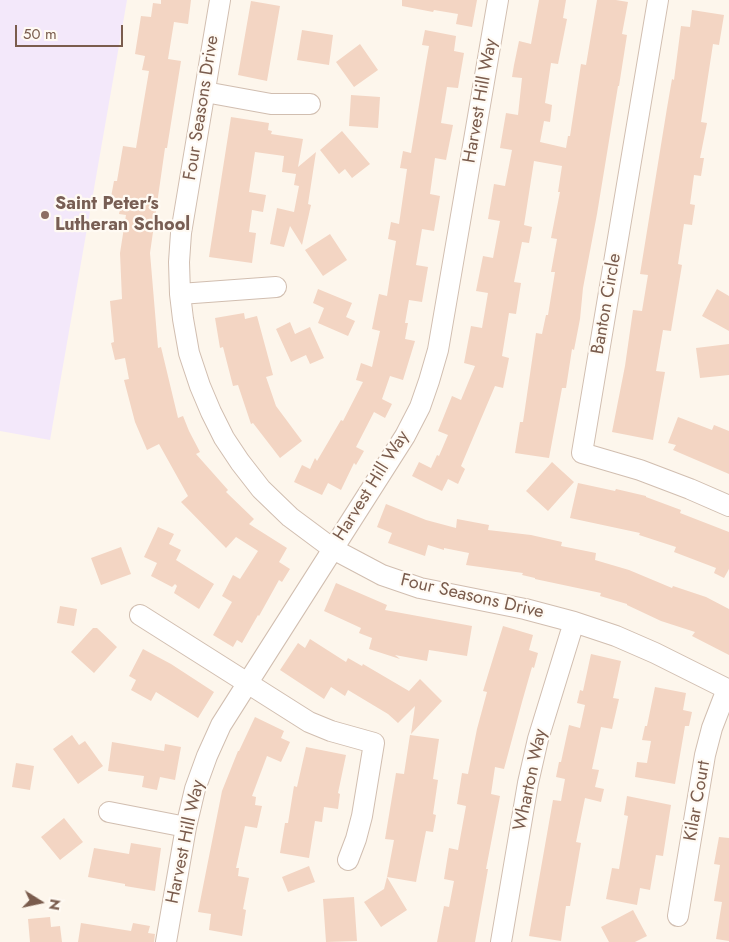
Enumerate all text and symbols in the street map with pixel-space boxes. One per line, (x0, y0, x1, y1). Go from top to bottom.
scale bar (18, 15, 125, 47)
text: 50 m (23, 23, 57, 45)
street label: Four Seasons Drive (180, 34, 224, 182)
street label: Harvest Hill Way (459, 37, 503, 165)
place label: Saint Peter's Lutheran School (55, 194, 190, 236)
marker: Saint Peter's Lutheran School (39, 209, 51, 221)
street label: Banton Circle (588, 252, 626, 356)
street label: Harvest Hill Way (329, 427, 415, 545)
street label: Four Seasons Drive (398, 570, 546, 624)
street label: Wharton Way (510, 727, 552, 833)
street label: Kilar Court (680, 759, 716, 843)
street label: Harvest Hill Way (162, 778, 210, 906)
north arrow (15, 877, 65, 927)
text: N (44, 897, 66, 912)

